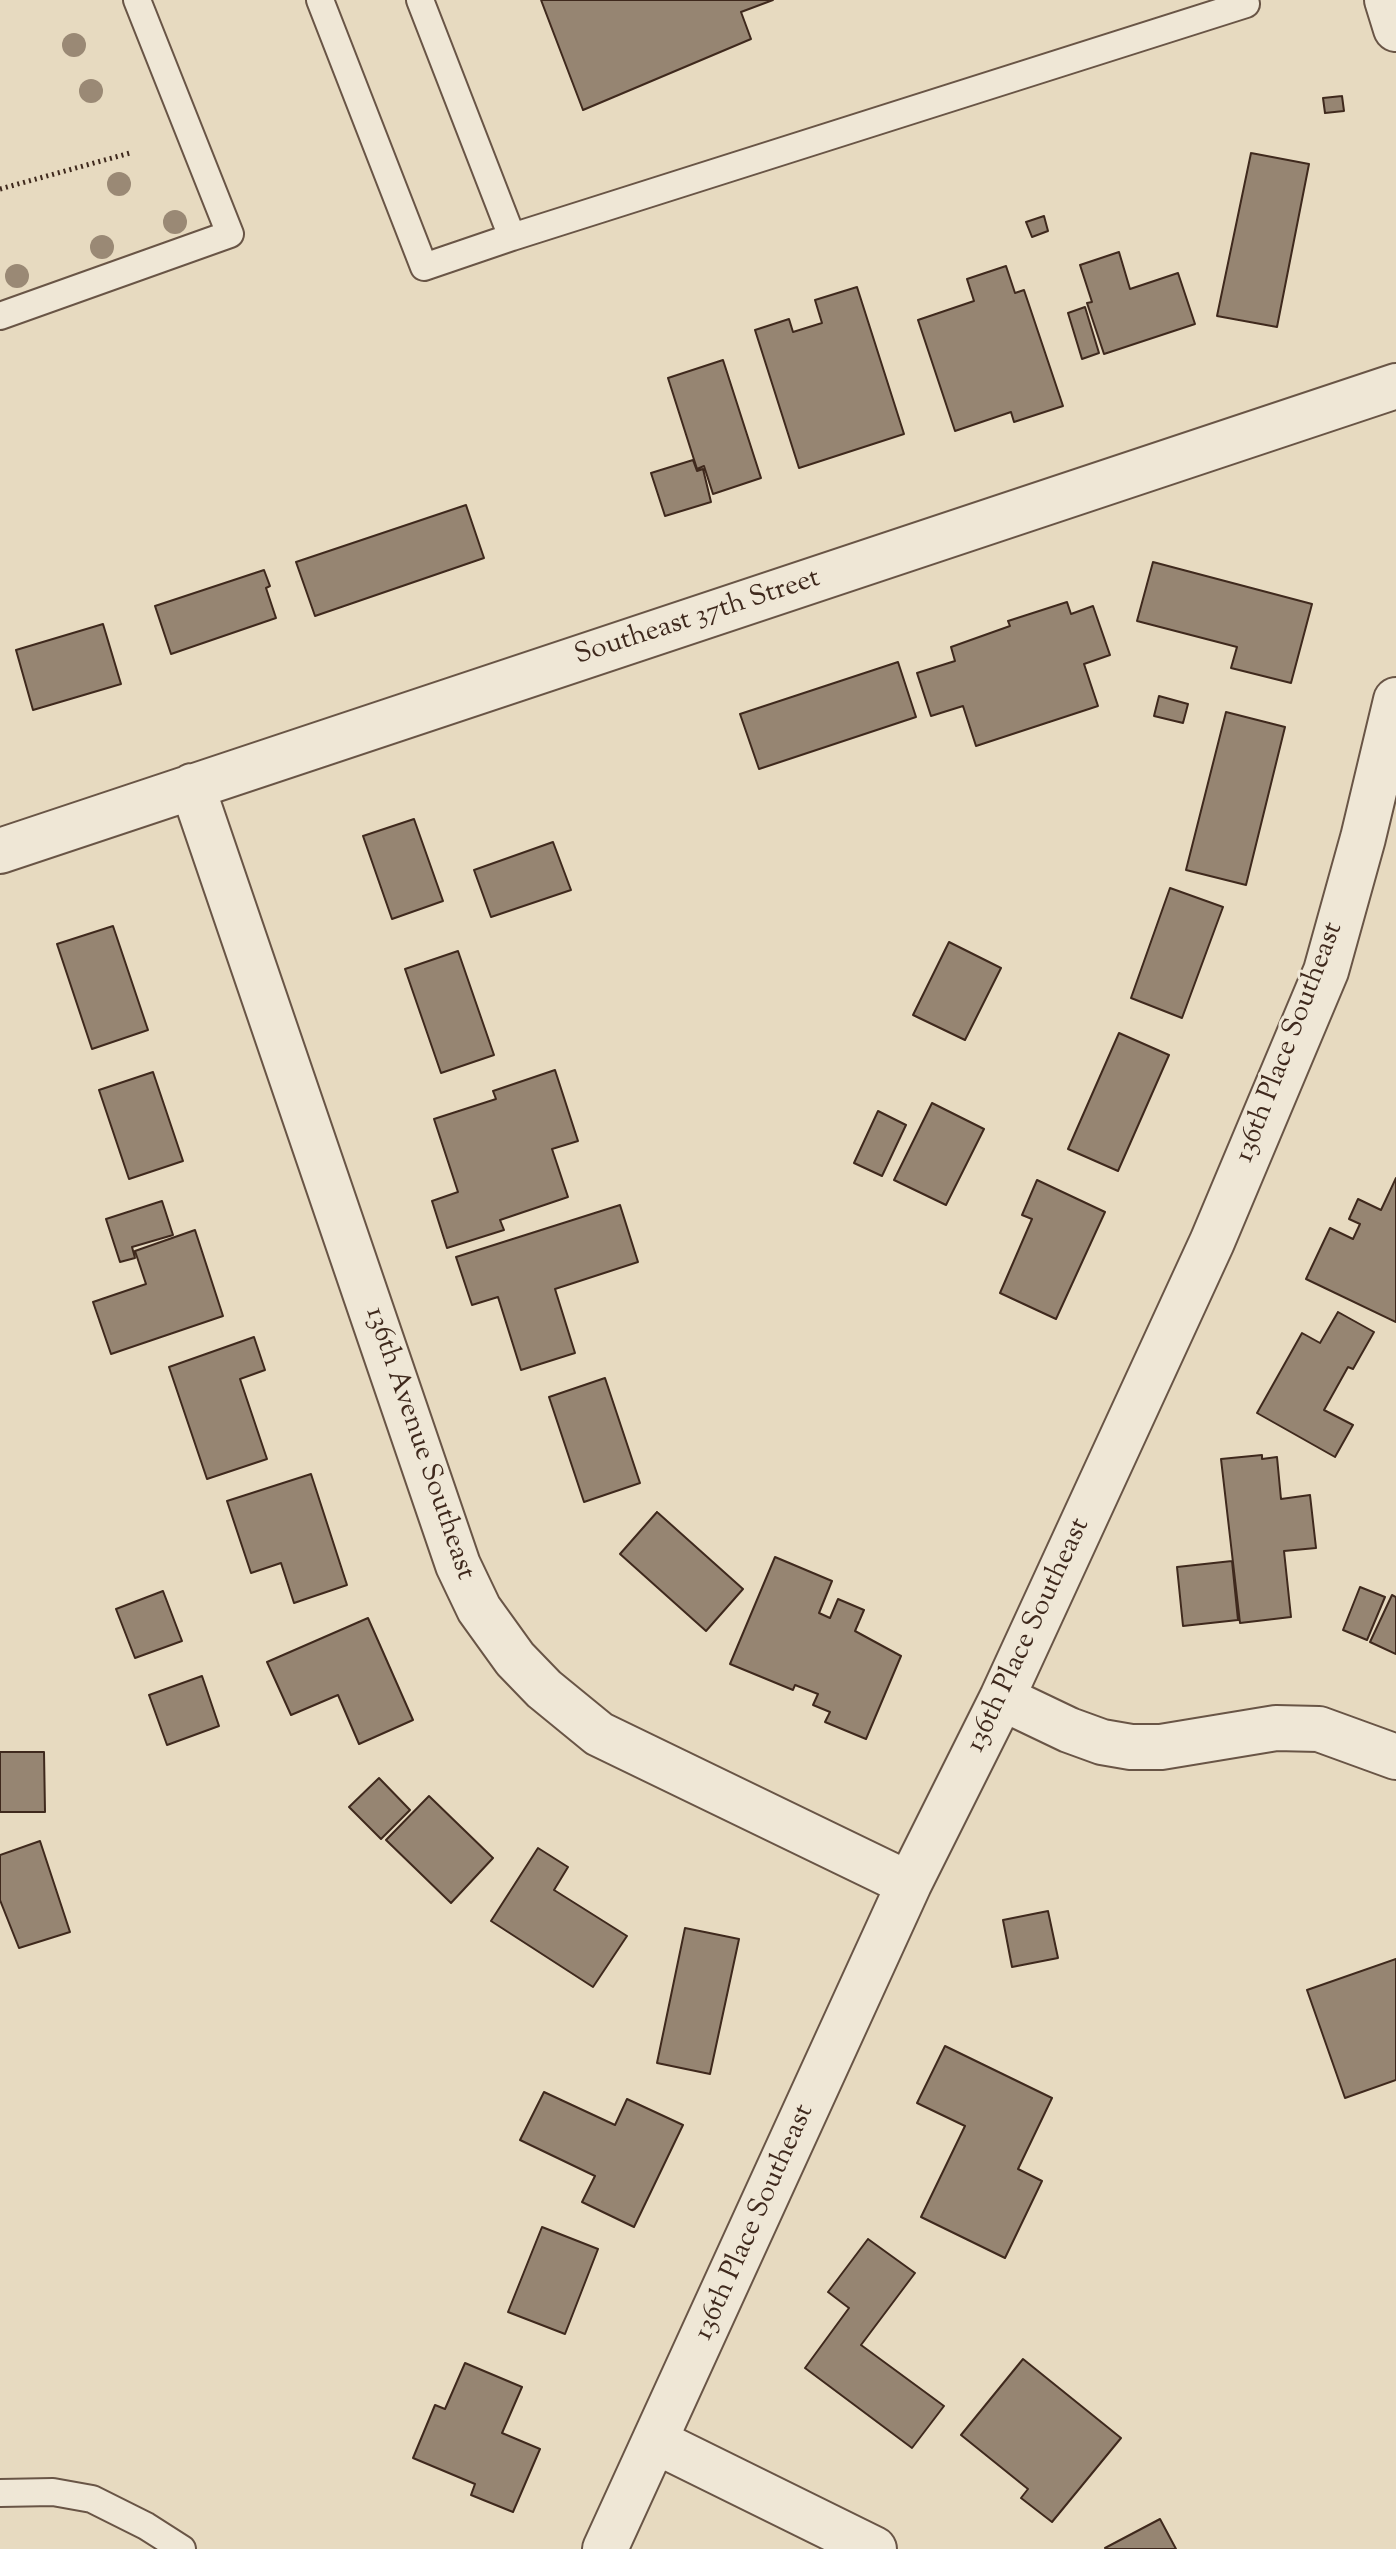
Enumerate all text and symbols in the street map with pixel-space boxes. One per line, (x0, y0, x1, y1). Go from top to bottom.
street label: Southeast 37th Street (571, 563, 825, 675)
street label: 136th Place Southeast (1230, 918, 1352, 1168)
street label: 136th Avenue Southeast (356, 1303, 480, 1585)
street label: 136th Place Southeast (961, 1514, 1099, 1758)
street label: 136th Place Southeast (689, 2100, 823, 2346)

